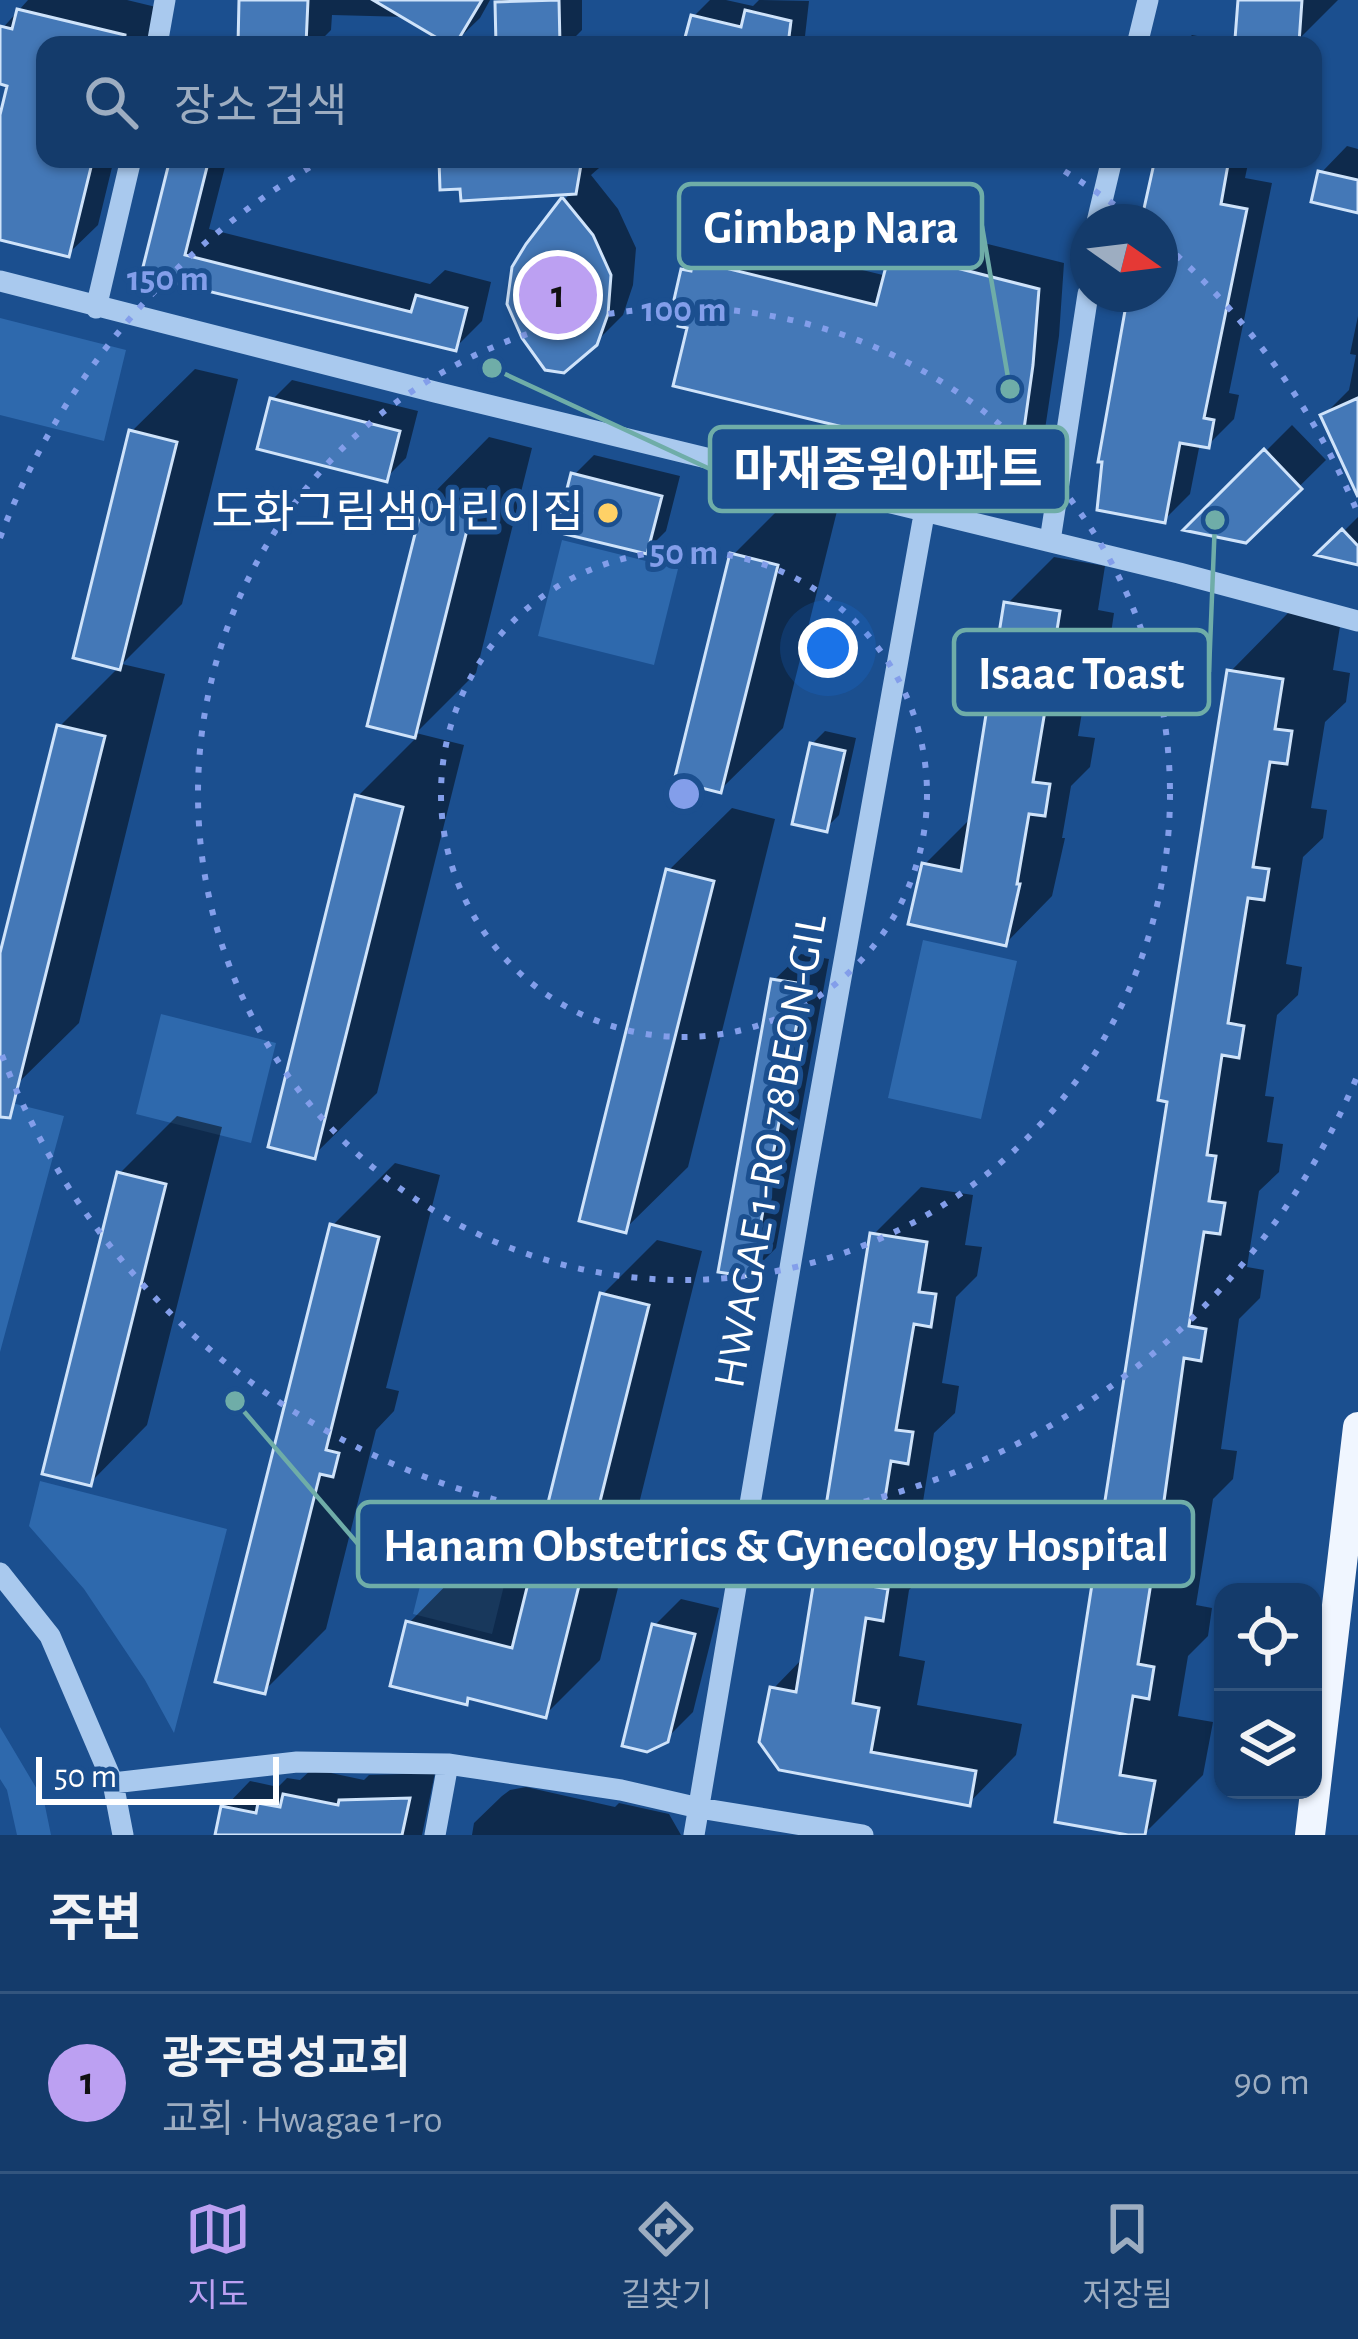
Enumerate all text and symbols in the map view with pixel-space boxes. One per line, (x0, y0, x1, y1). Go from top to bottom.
search box (36, 36, 1322, 168)
icon: search (78, 69, 144, 135)
text: 장소 검색 (174, 85, 347, 130)
callout: Gimbap Nara (679, 184, 982, 268)
north arrow (1070, 204, 1178, 312)
text: Gimbap Nara (704, 205, 958, 253)
pin: 1 (519, 250, 597, 340)
text: 150 m (127, 261, 209, 297)
text: 100 m (642, 292, 726, 328)
callout: 마재종원아파트 (710, 427, 1067, 511)
text: 마재종원아파트 (733, 445, 1043, 496)
place label: 도화그림샘어린이집 (211, 489, 584, 536)
marker: 도화그림샘어린이집 (595, 500, 621, 526)
text: 50 m (650, 535, 718, 571)
your location (798, 618, 858, 678)
callout: Isaac Toast (954, 630, 1209, 714)
text: Isaac Toast (978, 651, 1184, 699)
centre of rings (663, 773, 705, 815)
street label: HWAGAE 1-RO 78BEON-GIL (707, 910, 835, 1391)
callout: Hanam Obstetrics & Gynecology Hospital (358, 1502, 1193, 1586)
text: Hanam Obstetrics & Gynecology Hospital (383, 1523, 1169, 1571)
map controls (1214, 1583, 1322, 1799)
button: locate (1214, 1583, 1322, 1691)
button: layers (1214, 1691, 1322, 1799)
scale bar (36, 1751, 279, 1804)
text: 50 m (54, 1761, 117, 1794)
text: 주변 (48, 1894, 142, 1945)
text: 광주명성교회 (162, 2037, 410, 2082)
text: 1 (80, 2063, 94, 2102)
text: 90 m (1233, 2063, 1310, 2102)
text: 교회 · Hwagae 1-ro (162, 2101, 443, 2140)
tab: 지도 (185, 2196, 251, 2317)
tab: 길찾기 (621, 2196, 712, 2317)
tab: 저장됨 (1082, 2196, 1173, 2317)

